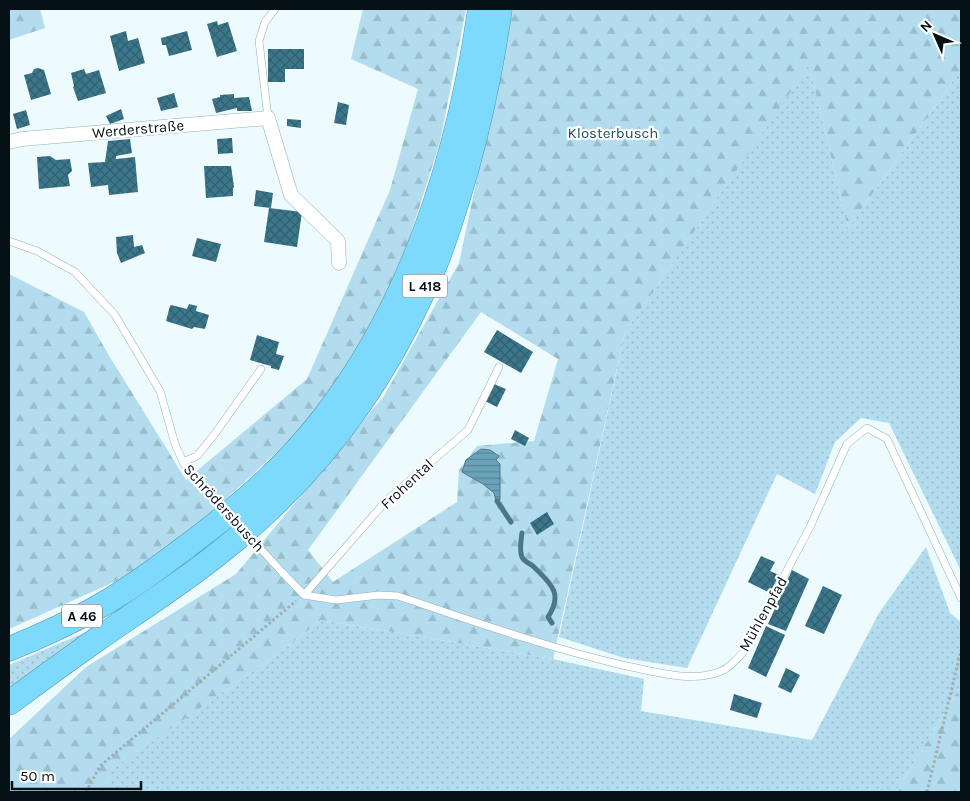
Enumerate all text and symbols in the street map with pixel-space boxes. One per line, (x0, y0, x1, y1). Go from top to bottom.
north arrow (910, 10, 960, 60)
text: N (917, 17, 936, 36)
street label: Werderstraße (91, 116, 185, 142)
park label: Klosterbusch (568, 124, 658, 142)
road number: L 418 (402, 274, 448, 298)
street label: Frohental (377, 455, 437, 513)
street label: Schrödersbusch (180, 460, 268, 556)
street label: Mühlenpfad (735, 573, 791, 655)
road number: A 46 (62, 604, 102, 628)
scale bar (12, 758, 141, 790)
text: 50 m (20, 767, 55, 785)

